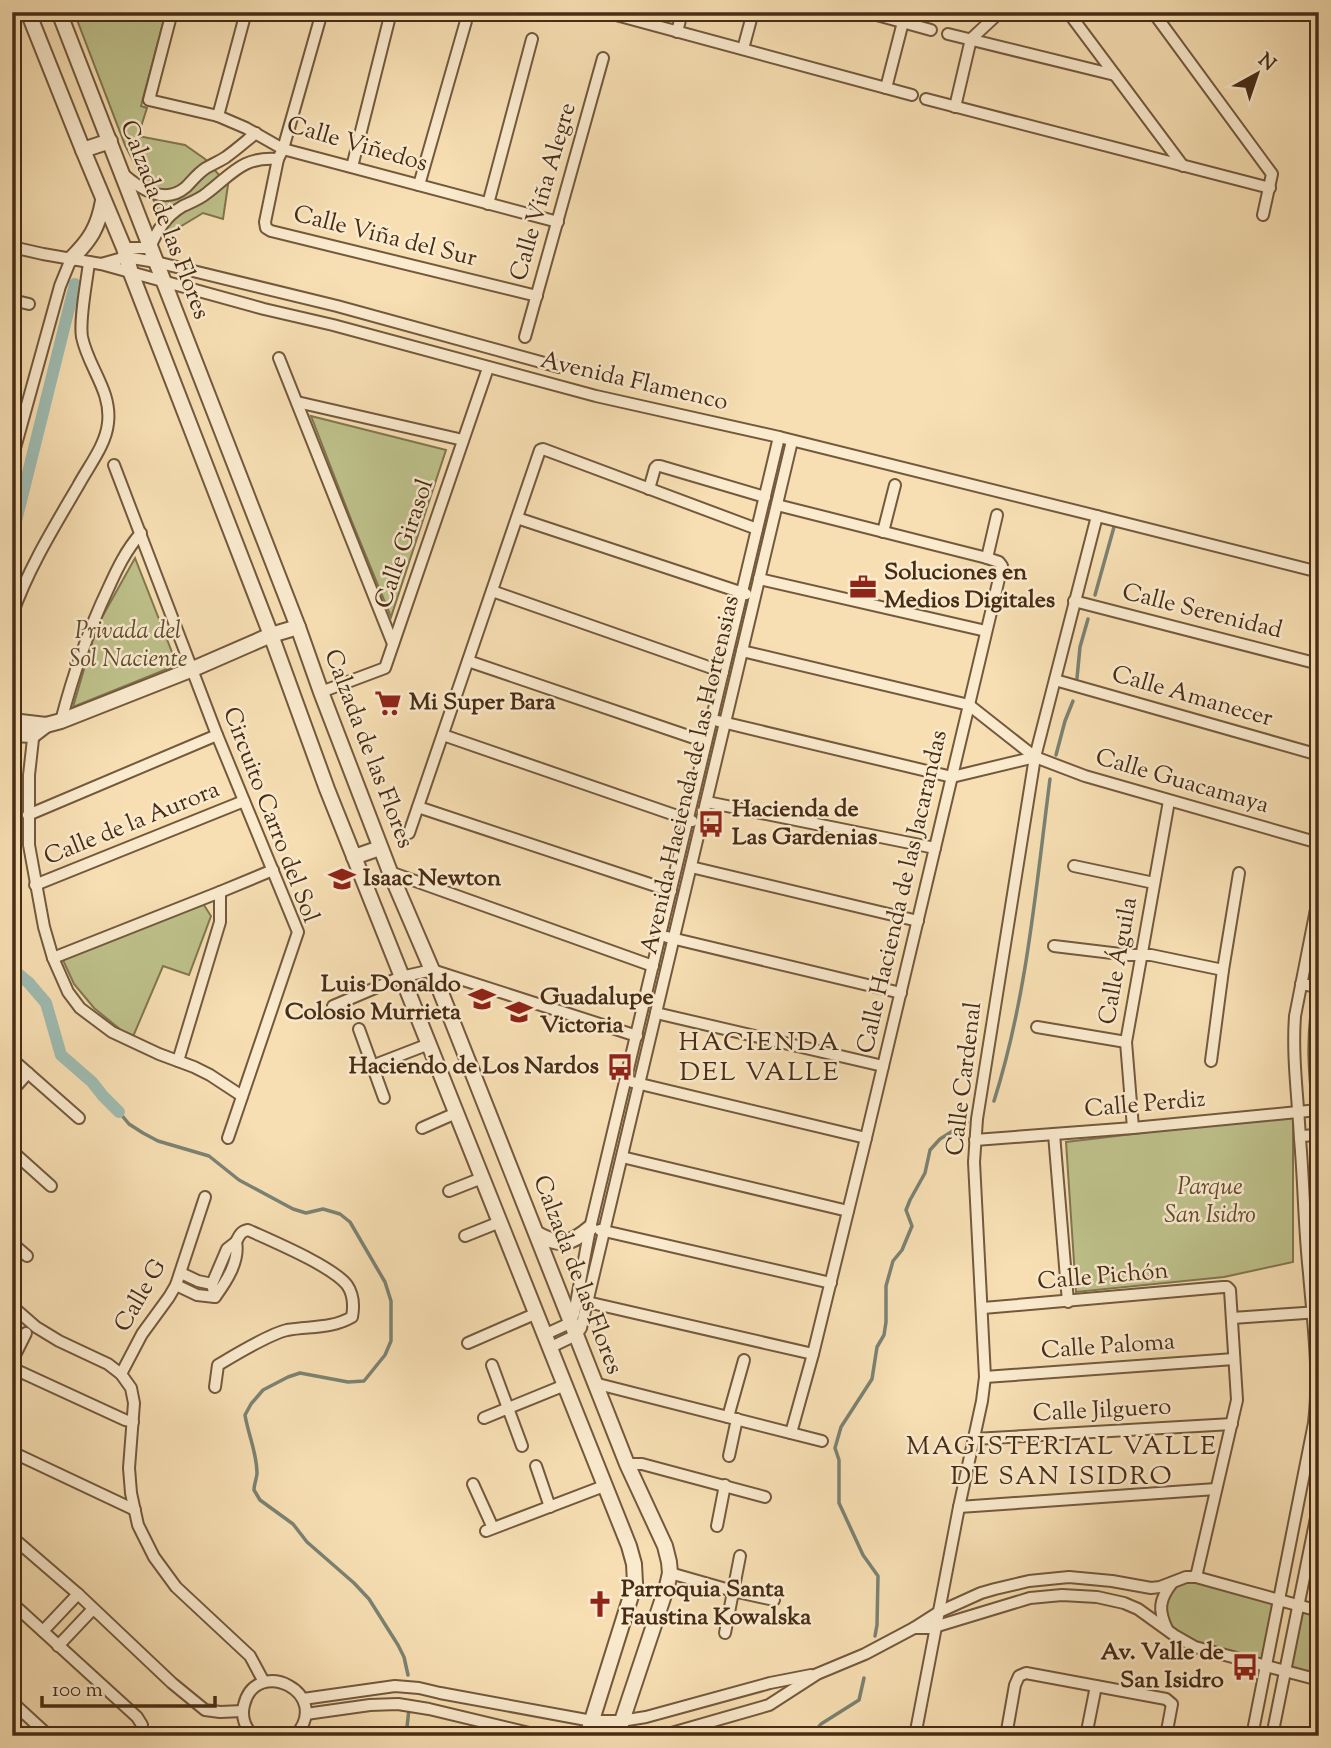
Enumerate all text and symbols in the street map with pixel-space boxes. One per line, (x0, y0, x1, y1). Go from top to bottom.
north arrow (1222, 38, 1292, 108)
text: N (1252, 48, 1281, 78)
street label: Calle Viña Alegre (502, 99, 586, 285)
street label: Calle Viñedos (282, 109, 432, 181)
street label: Calzada de las Flores (110, 116, 218, 324)
street label: Calle Viña del Sur (290, 198, 480, 276)
street label: Avenida Flamenco (537, 344, 731, 420)
street label: Calle Girasol (367, 474, 443, 613)
place label: Soluciones en Medios Digitales (884, 556, 1055, 618)
office icon: Soluciones en Medios Digitales (848, 572, 878, 602)
street label: Calle Serenidad (1118, 576, 1286, 648)
street label: Avenida Hacienda de las Hortensias (633, 592, 749, 958)
park label: Privada del Sol Naciente (69, 615, 187, 677)
street label: Calzada de las Flores (314, 645, 422, 853)
street label: Calle Amanecer (1107, 658, 1277, 736)
place label: Mi Super Bara (409, 686, 557, 720)
supermarket icon: Mi Super Bara (373, 688, 403, 718)
street label: Circuito Carro del Sol (213, 702, 327, 928)
street label: Calle Hacienda de las Jacarandas (849, 727, 957, 1057)
street label: Calle Guacamaya (1091, 741, 1273, 823)
street label: Calle de la Aurora (39, 773, 225, 875)
place label: Hacienda de Las Gardenias (732, 793, 877, 855)
bus stop icon: Hacienda de Las Gardenias (696, 809, 726, 839)
place label: Isaac Newton (363, 862, 502, 896)
school or university icon: Isaac Newton (327, 864, 357, 894)
street label: Calle Águila (1091, 895, 1147, 1027)
place label: Luis Donaldo Colosio Murrieta (285, 968, 462, 1030)
place label: Guadalupe Victoria (540, 981, 654, 1043)
school or university icon: Luis Donaldo Colosio Murrieta (467, 984, 497, 1014)
school or university icon: Guadalupe Victoria (504, 997, 534, 1027)
street label: Calle Cardenal (939, 1000, 991, 1158)
district label: HACIENDA DEL VALLE (679, 1025, 841, 1092)
place label: Haciendo de Los Nardos (349, 1050, 599, 1084)
bus stop icon: Haciendo de Los Nardos (605, 1052, 635, 1082)
street label: Calle Perdiz (1083, 1083, 1207, 1127)
street label: Calzada de las Flores (523, 1171, 631, 1379)
park label: Parque San Isidro (1164, 1171, 1256, 1233)
street label: Calle G (106, 1253, 176, 1339)
street label: Calle Pichón (1036, 1254, 1170, 1300)
street label: Calle Paloma (1040, 1325, 1176, 1369)
street label: Calle Jilguero (1032, 1390, 1172, 1432)
district label: MAGISTERIAL VALLE DE SAN ISIDRO (906, 1429, 1218, 1496)
place label: Parroquia Santa Faustina Kowalska (621, 1573, 812, 1635)
church icon: Parroquia Santa Faustina Kowalska (585, 1589, 615, 1619)
place label: Av. Valle de San Isidro (1100, 1636, 1224, 1698)
bus stop icon: Av. Valle de San Isidro (1230, 1652, 1260, 1682)
scale bar (42, 1664, 215, 1708)
text: 100 m (52, 1676, 103, 1706)

